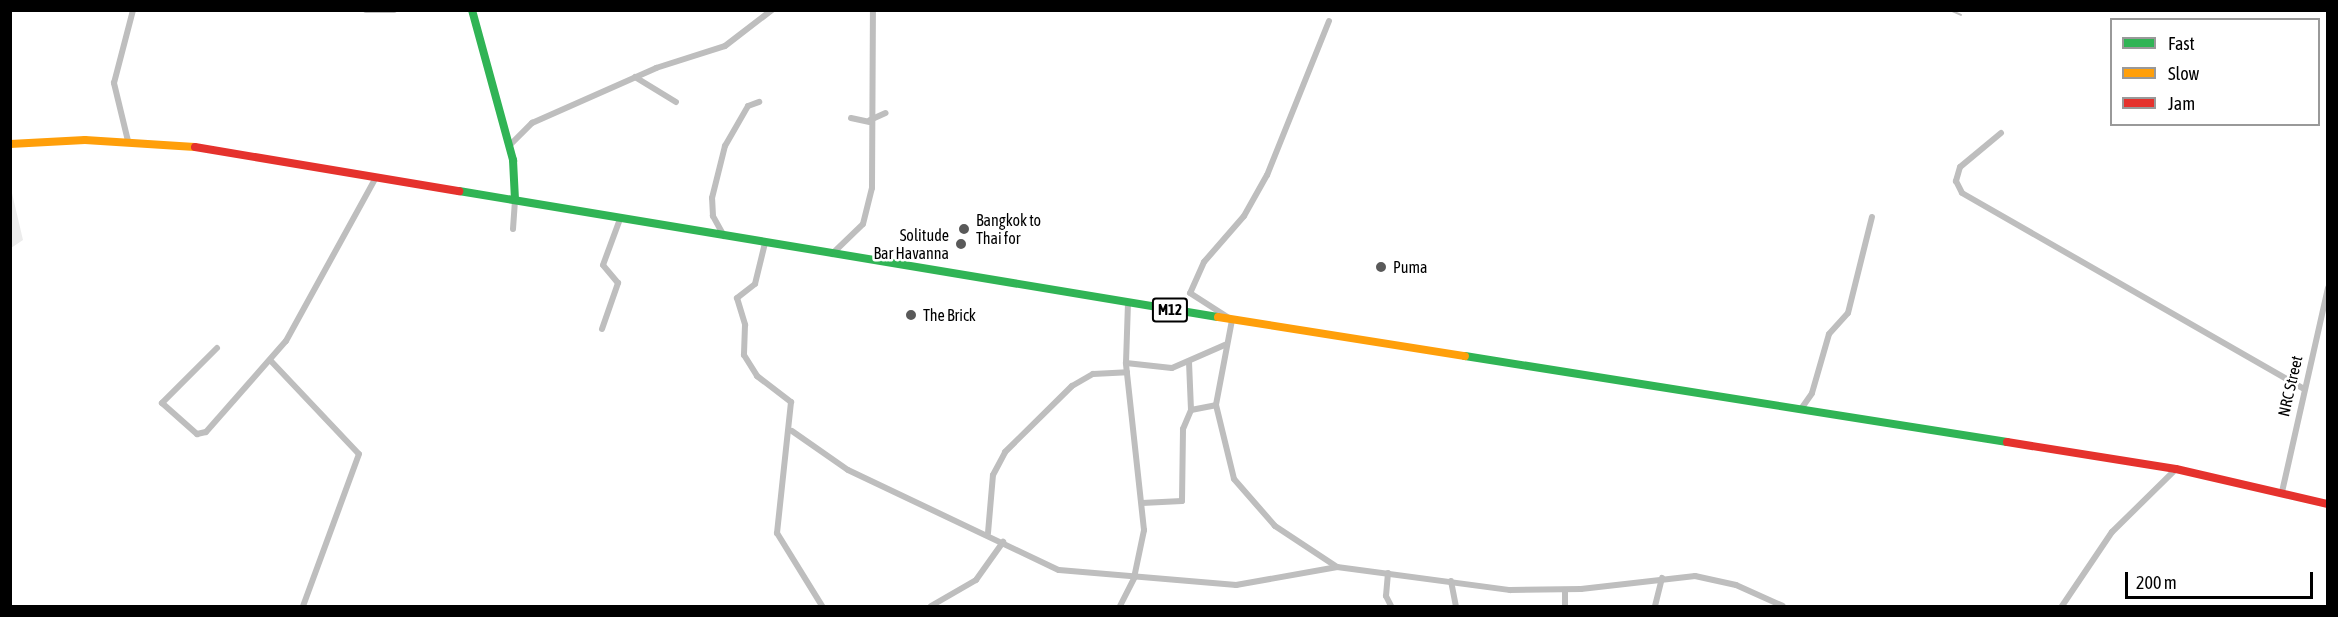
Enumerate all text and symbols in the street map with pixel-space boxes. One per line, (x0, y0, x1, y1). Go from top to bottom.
legend (2110, 18, 2320, 126)
text: Fast (2168, 33, 2195, 54)
text: Slow (2168, 63, 2199, 84)
text: Jam (2168, 93, 2195, 114)
place label: Bangkok to Thai for (976, 210, 1041, 248)
marker: Bangkok to Thai for (957, 222, 971, 236)
place label: Solitude Bar Havanna (873, 225, 949, 263)
marker: Solitude Bar Havanna (954, 237, 968, 251)
place label: Puma (1393, 257, 1428, 277)
marker: Puma (1374, 260, 1388, 274)
road number: M12 (1150, 298, 1190, 322)
place label: The Brick (923, 305, 976, 325)
marker: The Brick (904, 308, 918, 322)
street label: NRC Street (2274, 354, 2306, 418)
scale bar (2128, 560, 2316, 598)
text: 200 m (2136, 572, 2177, 593)

